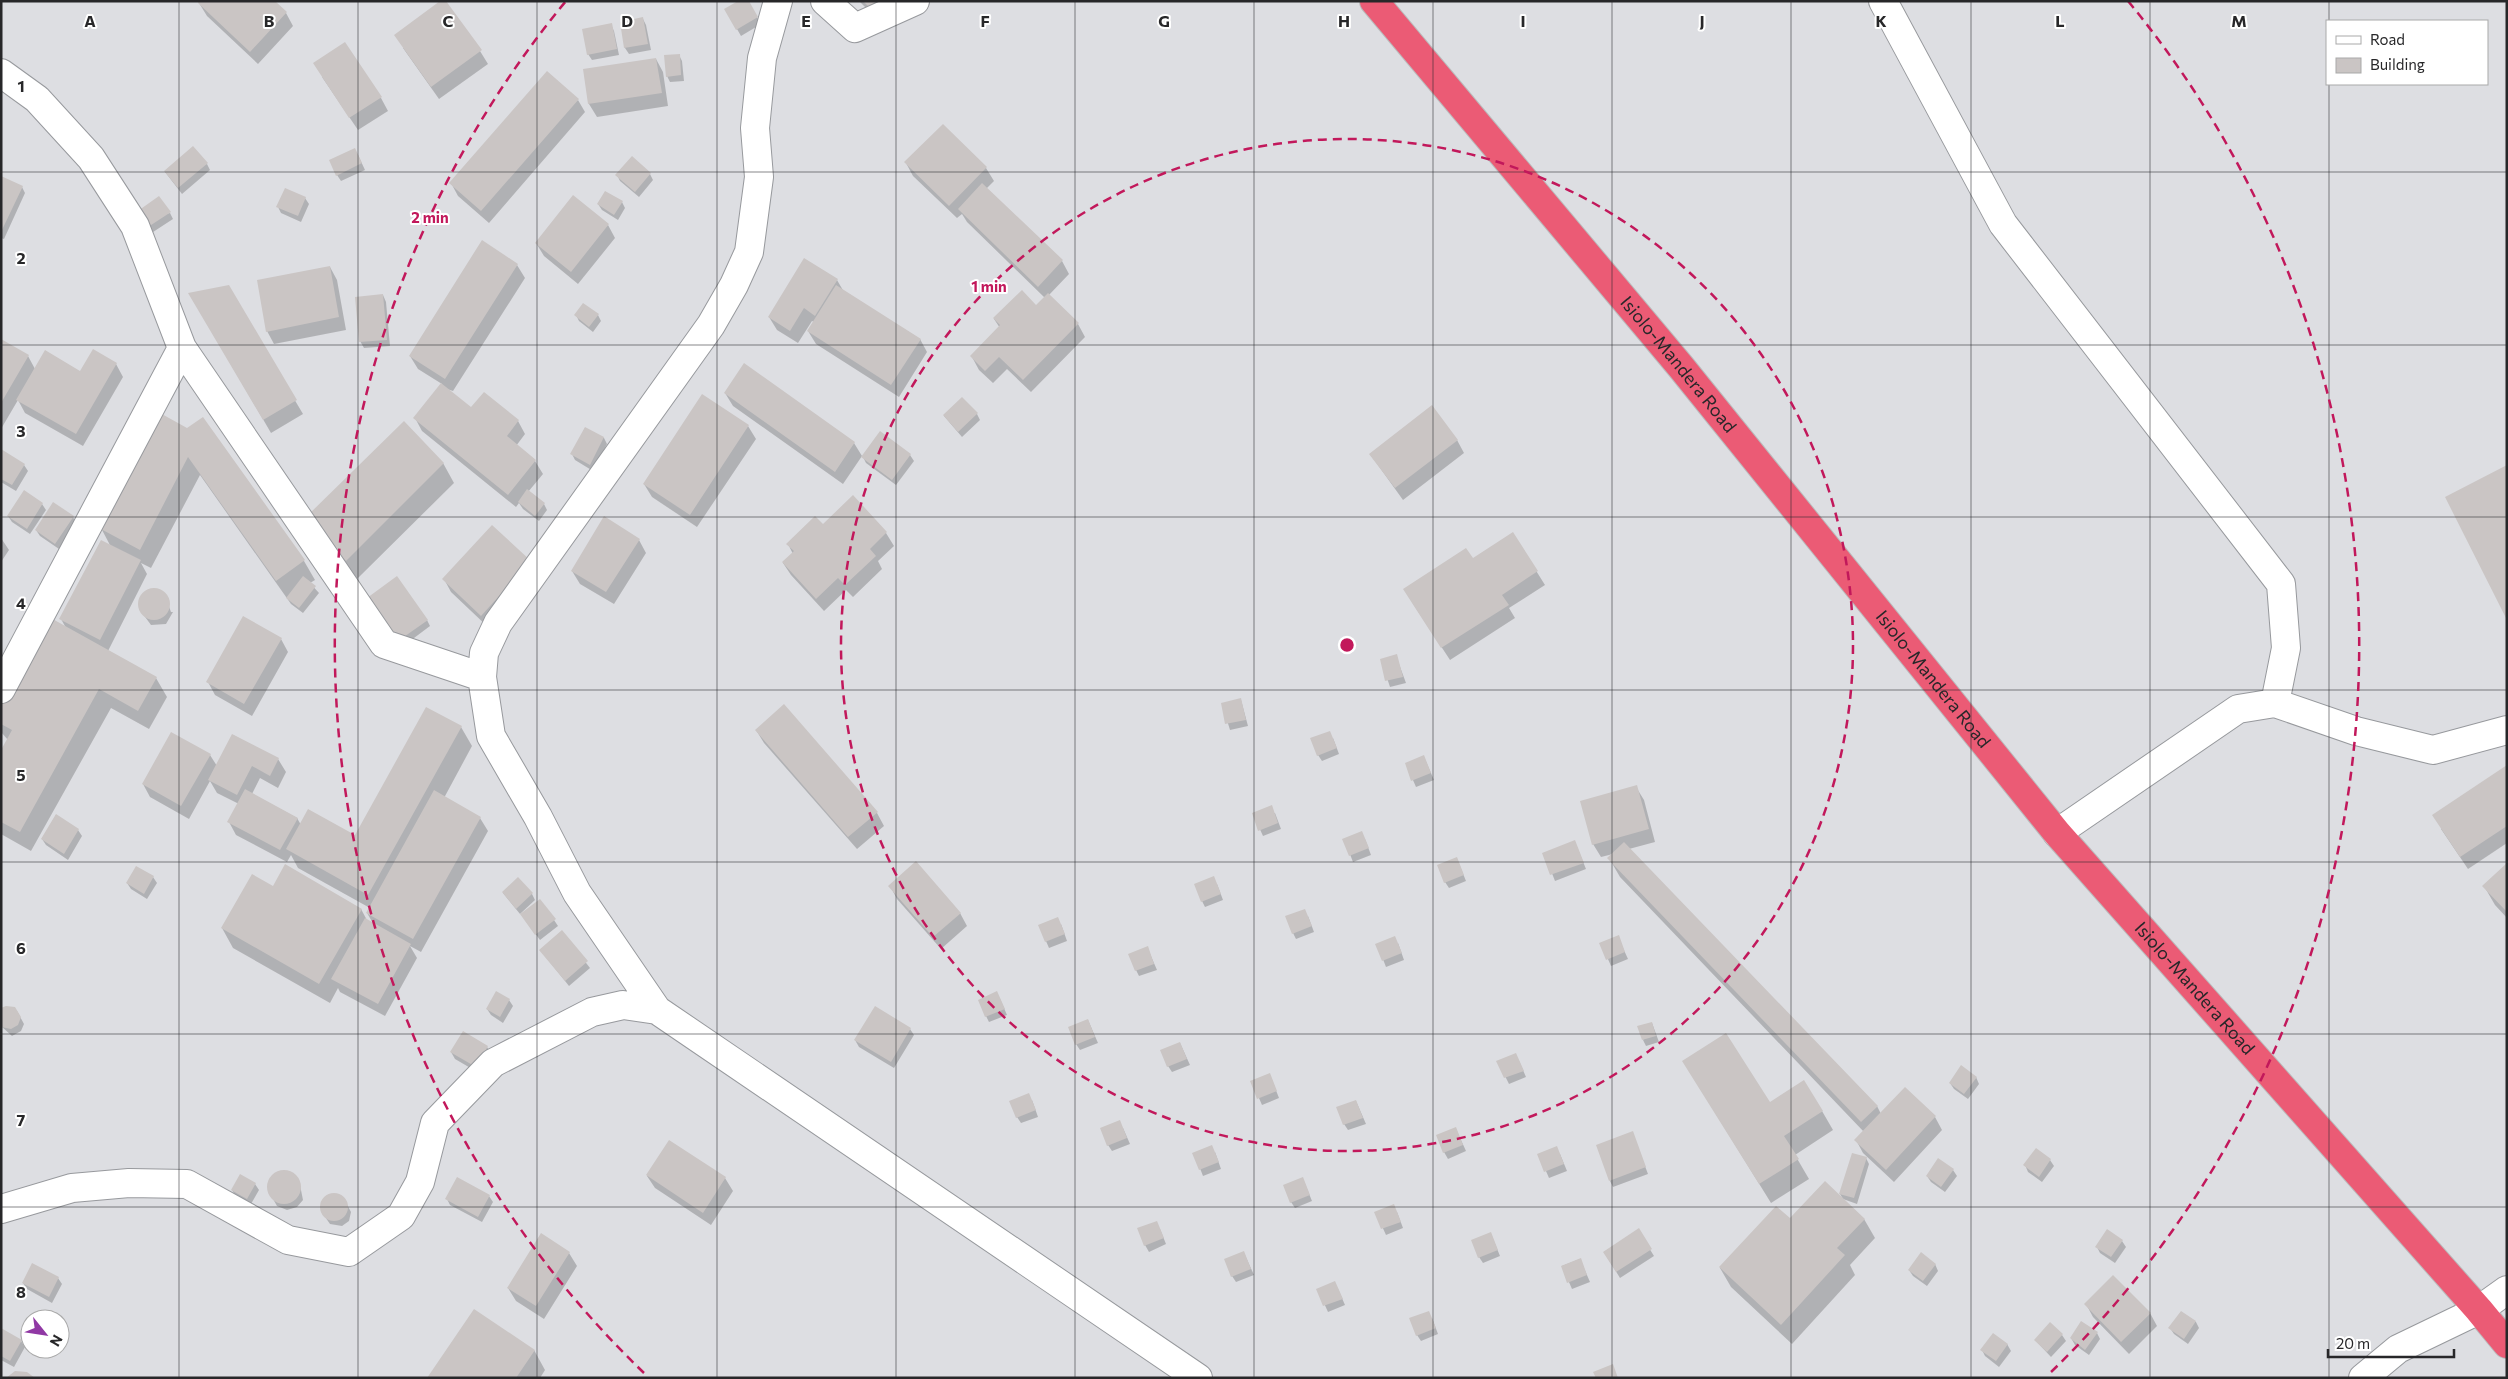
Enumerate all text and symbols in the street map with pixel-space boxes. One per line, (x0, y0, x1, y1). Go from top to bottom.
text: A (84, 11, 96, 30)
text: B (264, 11, 275, 30)
text: C (443, 11, 454, 30)
text: D (621, 11, 633, 30)
text: E (801, 11, 811, 30)
text: F (980, 11, 990, 30)
text: G (1158, 11, 1170, 30)
text: H (1338, 11, 1350, 30)
text: I (1520, 11, 1526, 30)
text: J (1699, 11, 1705, 30)
text: K (1875, 11, 1887, 30)
text: L (2055, 11, 2065, 30)
text: M (2231, 11, 2247, 30)
legend (2326, 20, 2488, 85)
text: Road (2370, 30, 2405, 48)
text: Building (2370, 55, 2425, 73)
text: 1 (17, 76, 25, 95)
text: 2 min (411, 208, 449, 226)
text: 2 (16, 248, 26, 267)
text: 1 min (971, 277, 1007, 295)
street label: Isiolo-Mandera Road (1616, 291, 1741, 437)
text: 3 (16, 421, 26, 440)
text: 4 (16, 593, 26, 612)
street label: Isiolo-Mandera Road (1872, 606, 1996, 752)
centre of rings (1338, 636, 1356, 654)
text: 5 (16, 765, 26, 784)
street label: Isiolo-Mandera Road (2131, 917, 2260, 1059)
text: 6 (16, 938, 26, 957)
text: 7 (17, 1110, 26, 1129)
text: 8 (16, 1282, 26, 1301)
north arrow (20, 1309, 70, 1359)
scale bar (2328, 1326, 2454, 1358)
text: N (47, 1332, 67, 1350)
text: 20 m (2336, 1334, 2370, 1352)

